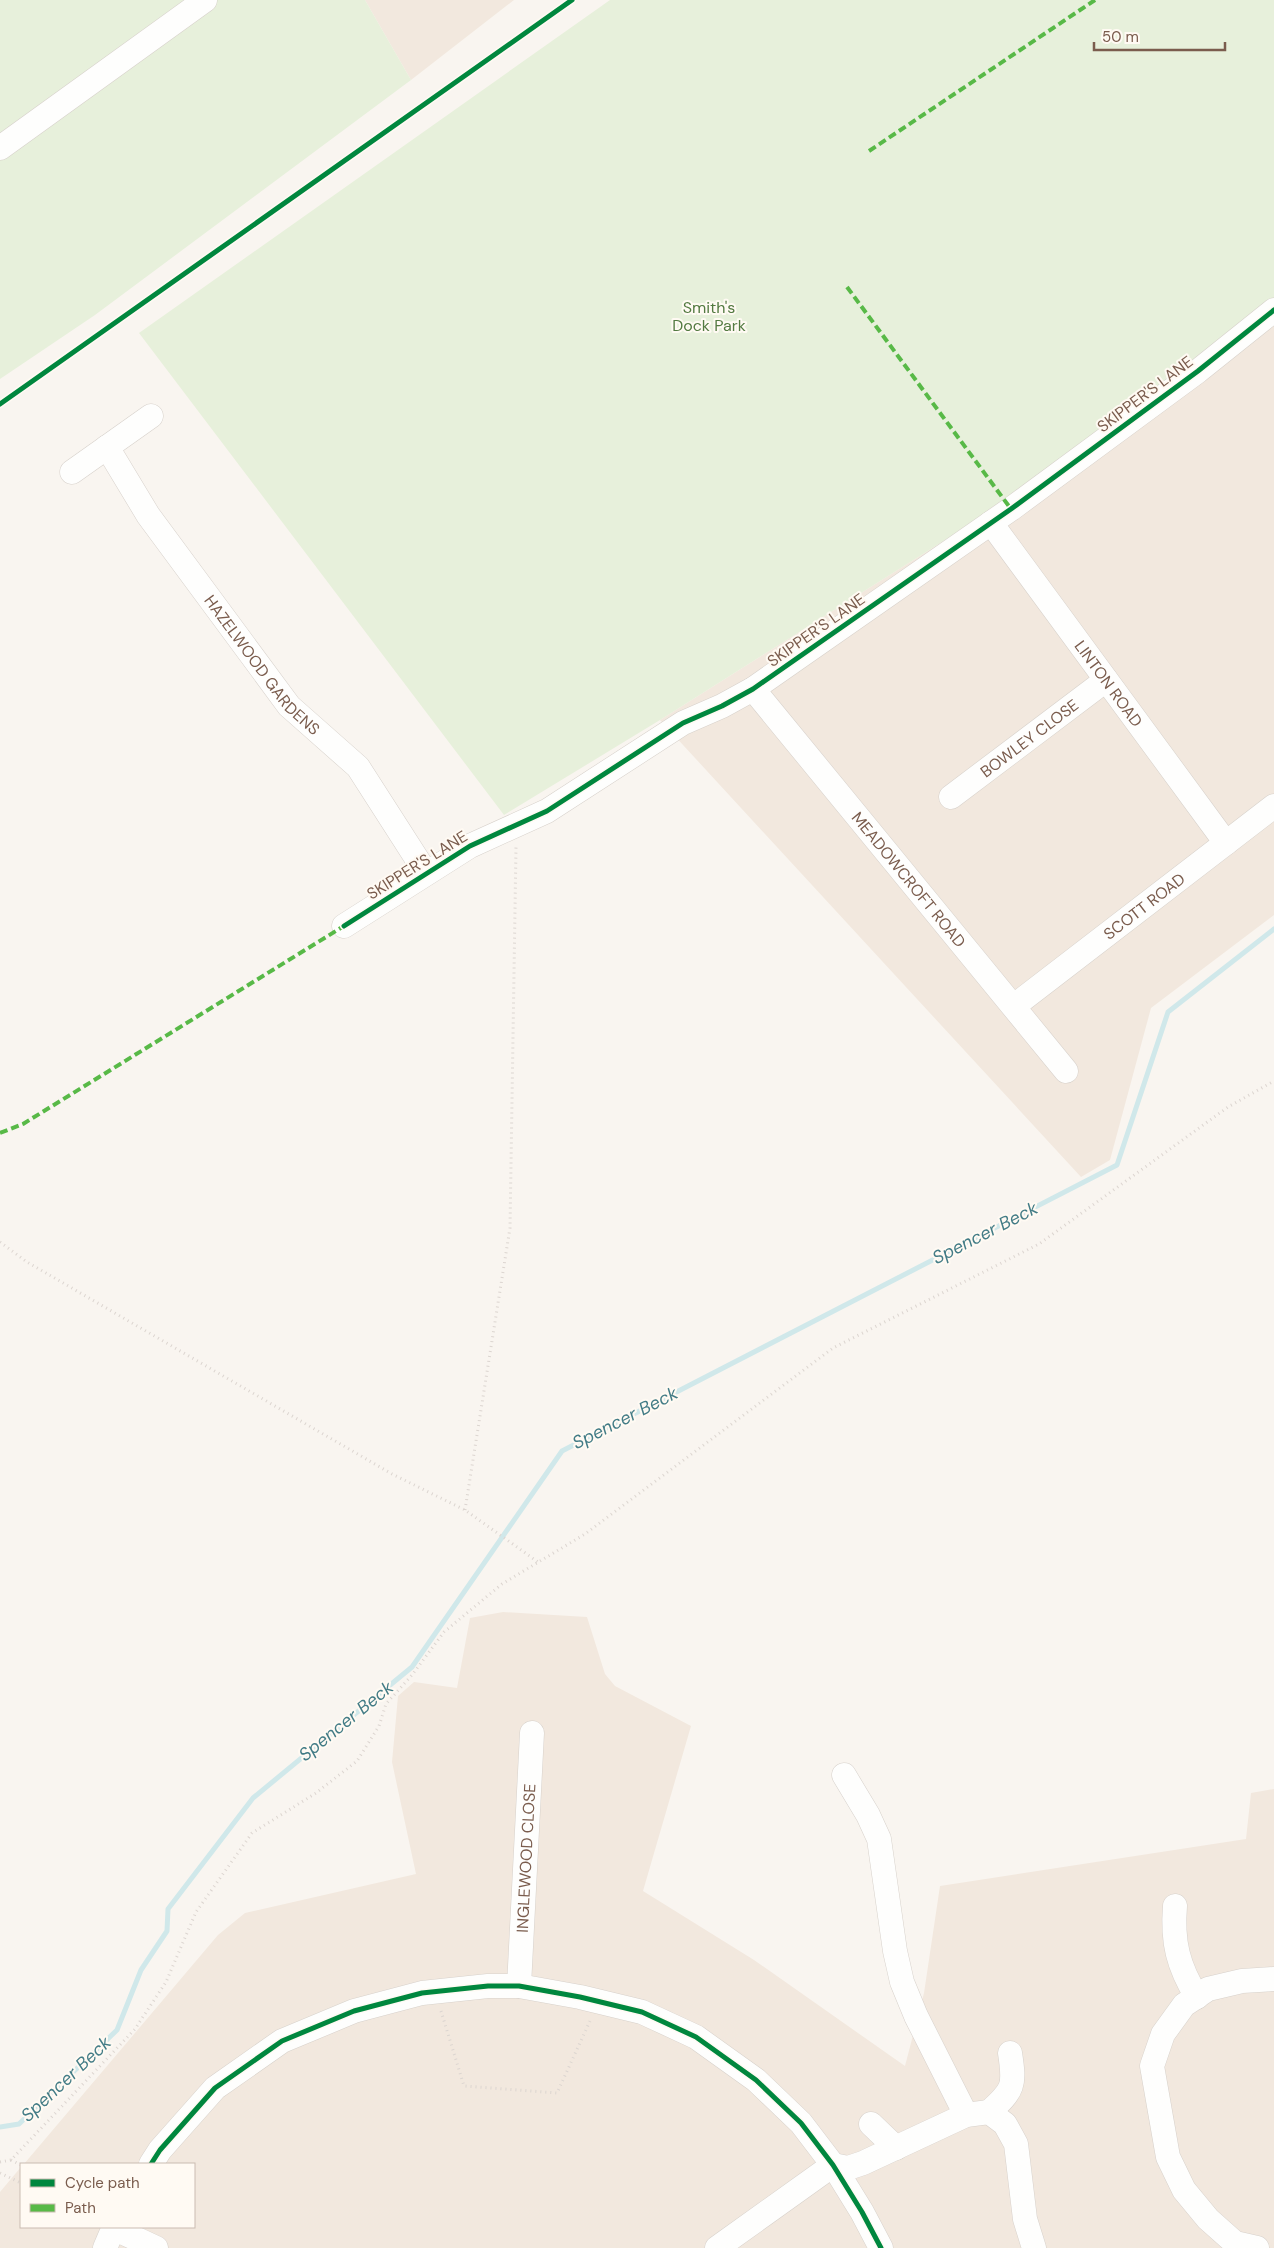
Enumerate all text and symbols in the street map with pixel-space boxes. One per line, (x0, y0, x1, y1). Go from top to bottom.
scale bar (1094, 20, 1225, 52)
text: 50 m (1102, 27, 1139, 47)
park label: Smith's Dock Park (672, 297, 746, 336)
street label: SKIPPER'S LANE (1093, 351, 1197, 437)
street label: SKIPPER'S LANE (763, 588, 869, 672)
street label: HAZELWOOD GARDENS (200, 590, 325, 739)
street label: LINTON ROAD (1070, 636, 1147, 731)
street label: BOWLEY CLOSE (976, 694, 1083, 782)
street label: MEADOWCROFT ROAD (847, 807, 971, 951)
street label: SKIPPER'S LANE (363, 826, 471, 904)
street label: SCOTT ROAD (1099, 868, 1189, 944)
water label: Spencer Beck (928, 1196, 1043, 1270)
water label: Spencer Beck (568, 1381, 683, 1455)
water label: Spencer Beck (294, 1675, 399, 1767)
street label: INGLEWOOD CLOSE (511, 1783, 540, 1933)
water label: Spencer Beck (16, 2030, 117, 2127)
legend (20, 2163, 195, 2228)
text: Cycle path (65, 2173, 140, 2193)
text: Path (65, 2198, 96, 2218)

